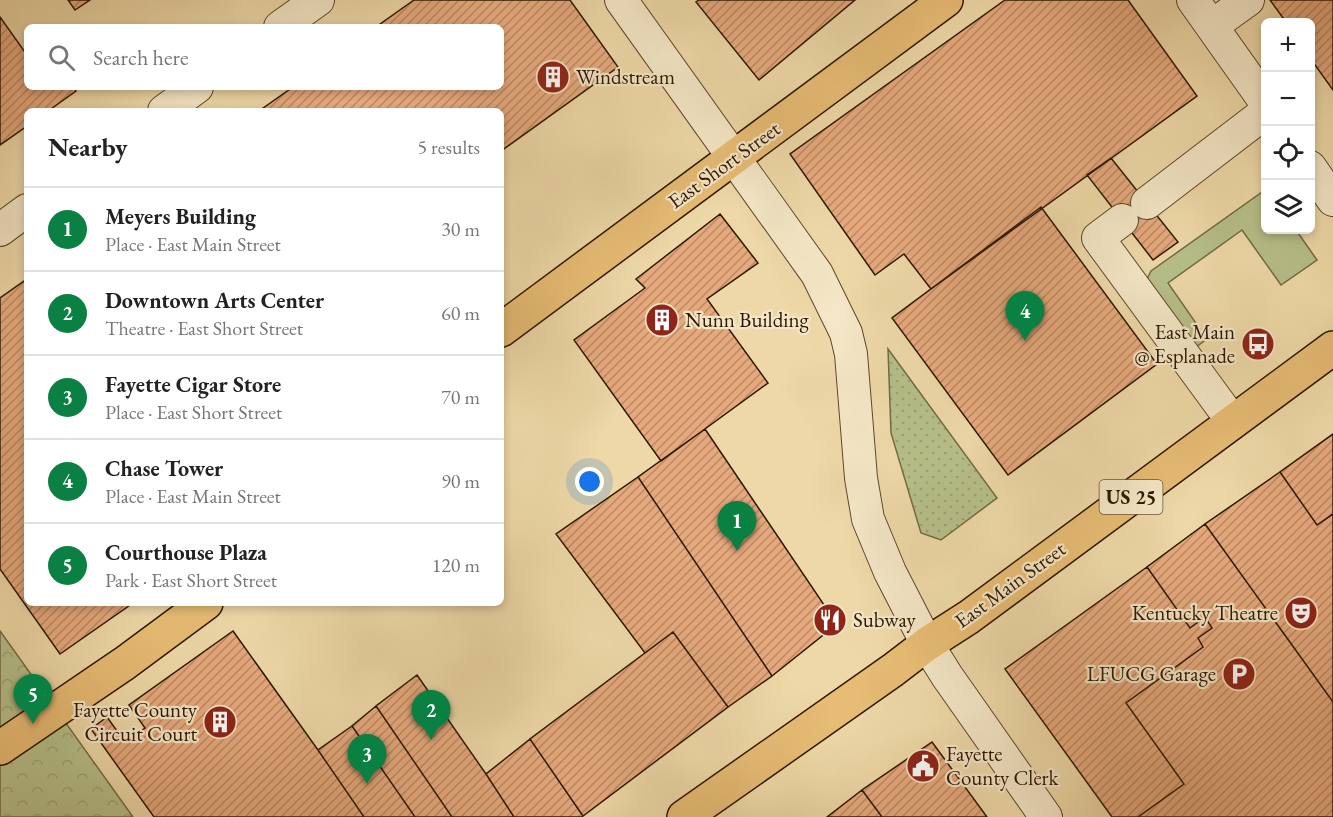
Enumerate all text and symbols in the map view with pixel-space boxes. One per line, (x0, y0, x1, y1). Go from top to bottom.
map controls (1261, 18, 1315, 234)
button: + (1261, 18, 1315, 72)
search box (24, 24, 504, 90)
icon: search (45, 41, 78, 74)
text: Search here (93, 43, 188, 72)
building icon: Windstream (535, 59, 571, 95)
place label: Windstream (576, 63, 675, 90)
button: − (1261, 72, 1315, 126)
street label: East Short Street (662, 115, 785, 214)
button: locate (1261, 126, 1315, 180)
text: Nearby (48, 130, 128, 164)
text: 5 results (417, 134, 480, 160)
button: layers (1261, 180, 1315, 234)
text: Meyers Building (105, 202, 256, 231)
text: 1 (62, 216, 73, 242)
text: 30 m (441, 216, 480, 242)
text: Place · East Main Street (105, 231, 281, 257)
text: Downtown Arts Center (105, 286, 324, 315)
pin: 4 (1006, 292, 1044, 341)
text: 2 (62, 300, 73, 326)
text: 60 m (441, 300, 480, 326)
building icon: Nunn Building (644, 302, 680, 338)
place label: Nunn Building (685, 306, 810, 333)
text: Theatre · East Short Street (105, 315, 303, 341)
place label: East Main @ Esplanade (1134, 318, 1235, 369)
bus stop icon: East Main @ Esplanade (1240, 326, 1276, 362)
text: Fayette Cigar Store (105, 370, 281, 399)
text: 3 (62, 384, 73, 410)
text: 70 m (441, 384, 480, 410)
text: Place · East Short Street (105, 399, 282, 425)
text: Chase Tower (105, 454, 223, 483)
your location (575, 467, 604, 496)
text: 4 (62, 468, 73, 494)
text: 90 m (441, 468, 480, 494)
road number: US 25 (1100, 480, 1162, 514)
text: Place · East Main Street (105, 483, 281, 509)
pin: 1 (718, 502, 756, 551)
street label: East Main Street (949, 535, 1071, 634)
text: Courthouse Plaza (105, 538, 267, 567)
text: 5 (62, 552, 73, 578)
text: 120 m (432, 552, 480, 578)
text: Park · East Short Street (105, 567, 277, 593)
theatre icon: Kentucky Theatre (1283, 595, 1319, 631)
place label: Kentucky Theatre (1132, 599, 1278, 626)
restaurant icon: Subway (812, 602, 848, 638)
place label: Subway (853, 606, 917, 633)
parking icon: LFUCG Garage (1221, 656, 1257, 692)
place label: LFUCG Garage (1087, 660, 1216, 687)
pin: 5 (14, 674, 52, 724)
pin: 2 (412, 690, 450, 740)
place label: Fayette County Circuit Court (73, 696, 198, 747)
building icon: Fayette County Circuit Court (202, 704, 238, 740)
pin: 3 (348, 734, 386, 784)
place label: Fayette County Clerk (946, 740, 1060, 791)
public building icon: Fayette County Clerk (905, 748, 941, 784)

